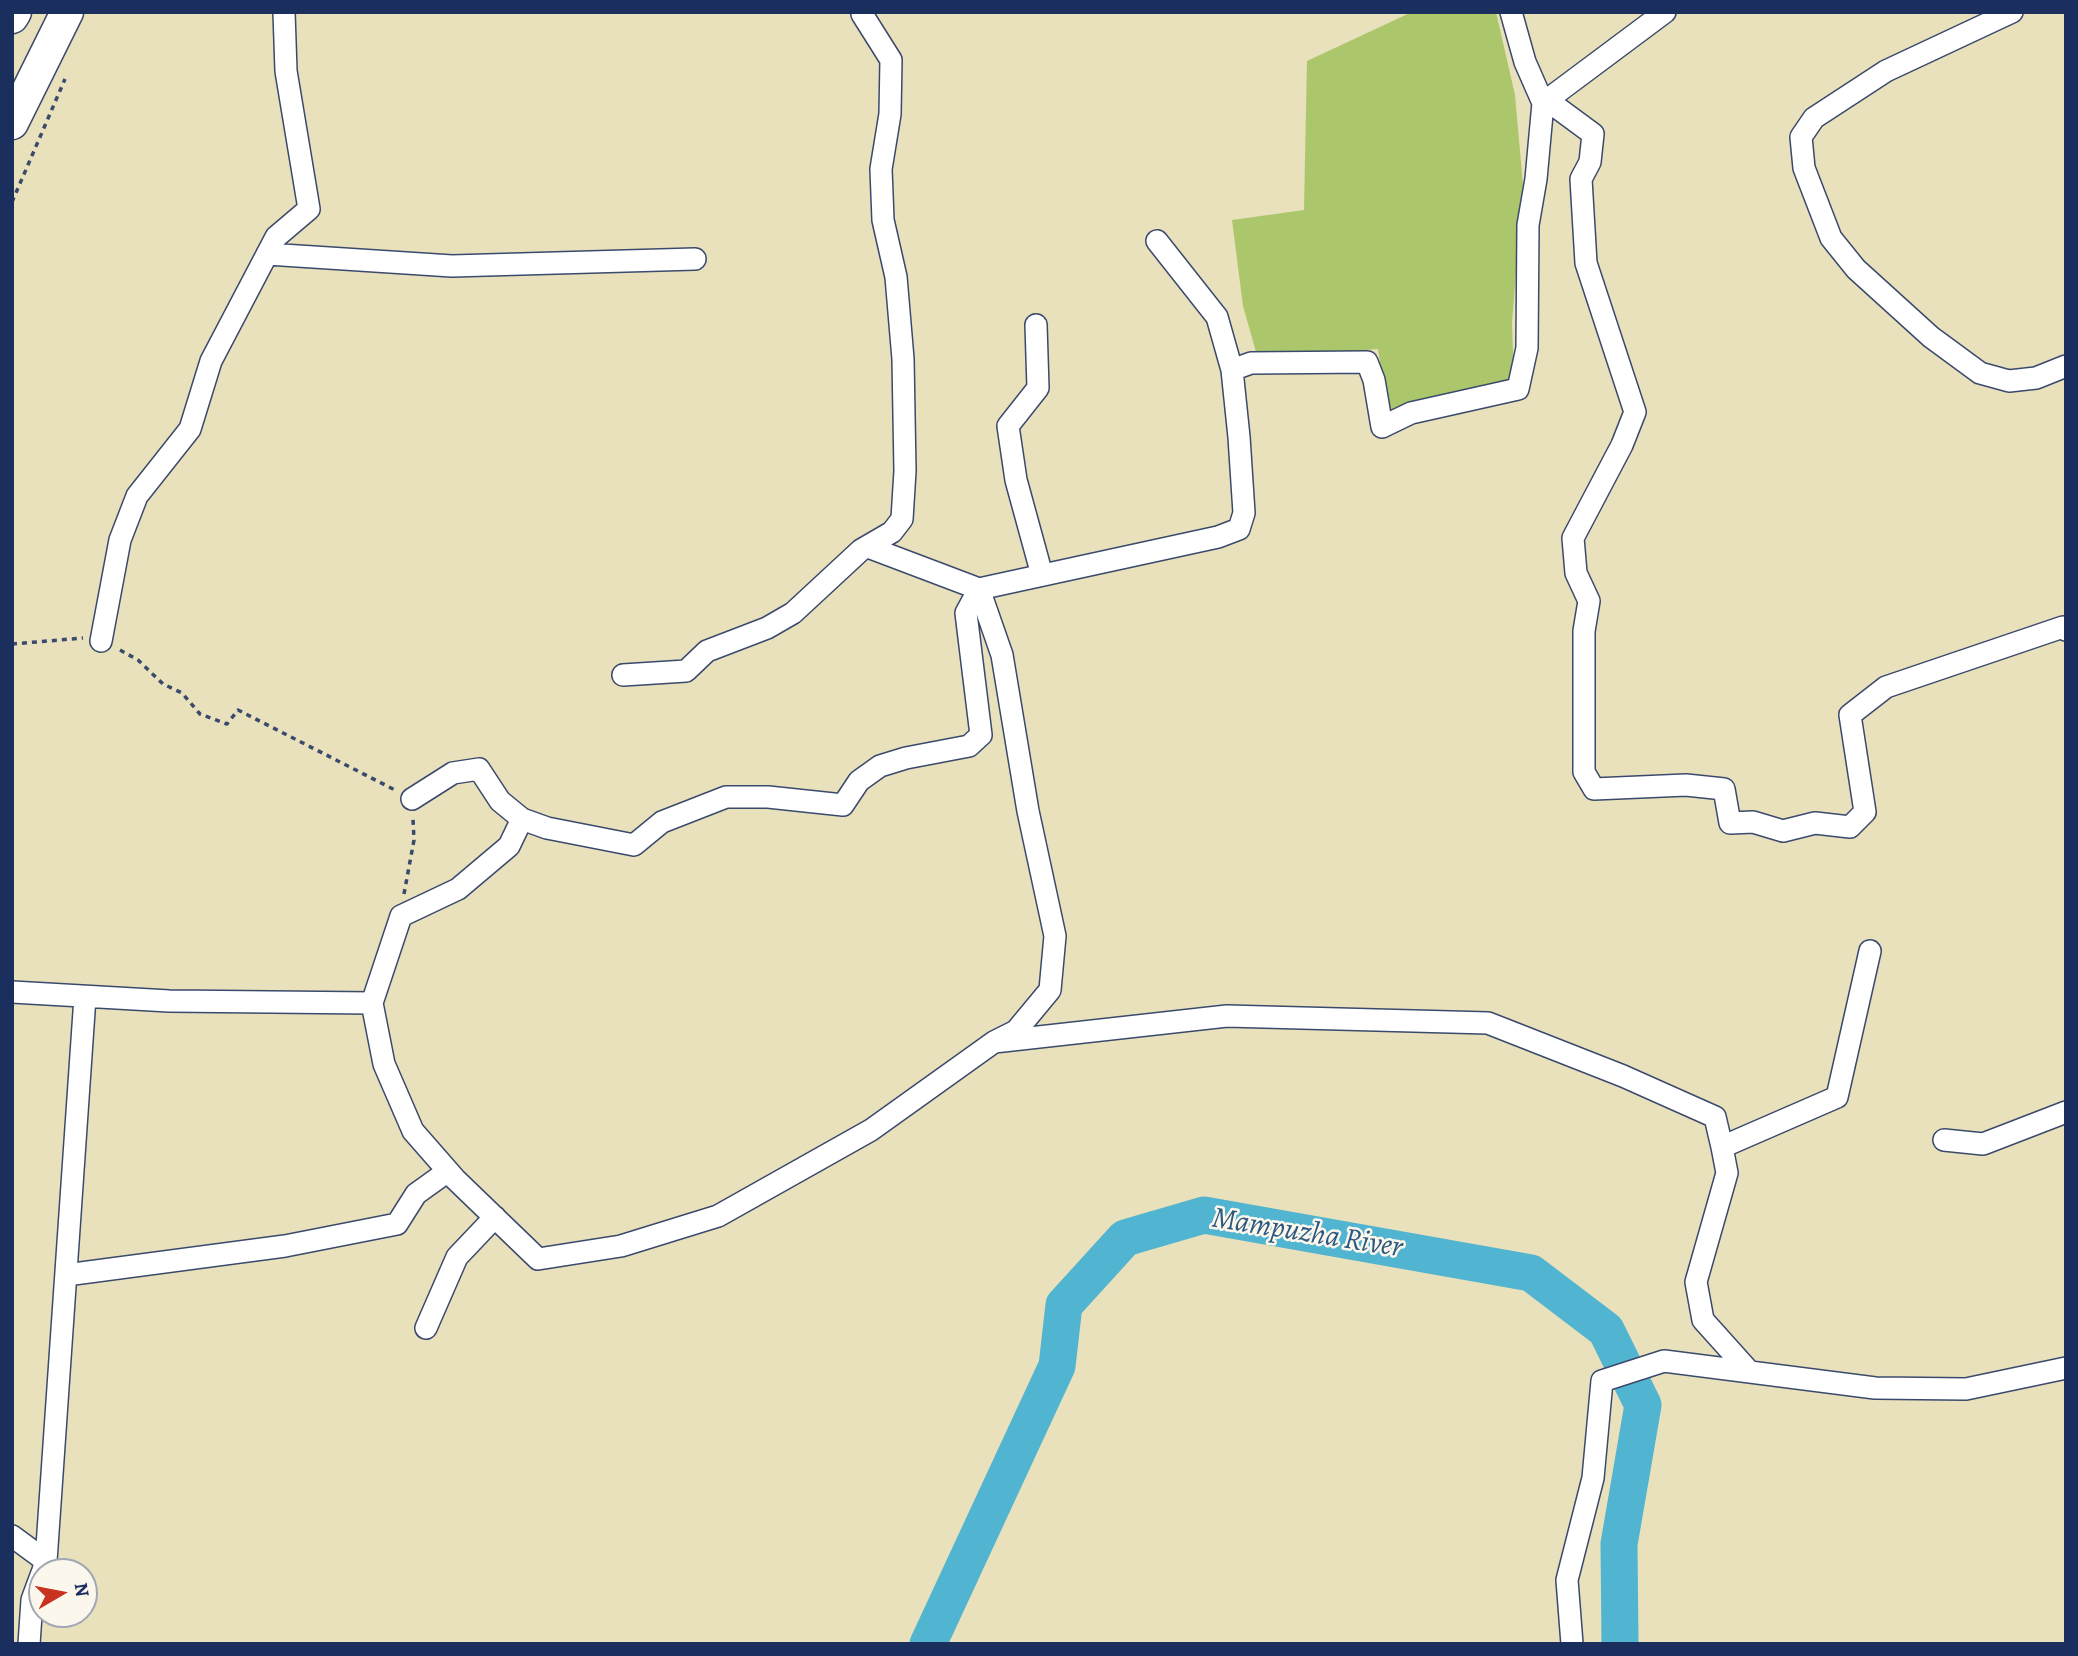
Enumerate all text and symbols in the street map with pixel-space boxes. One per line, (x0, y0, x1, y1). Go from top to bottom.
water label: Mampuzha River (1209, 1201, 1405, 1267)
north arrow (28, 1558, 98, 1628)
text: N (68, 1581, 96, 1599)

